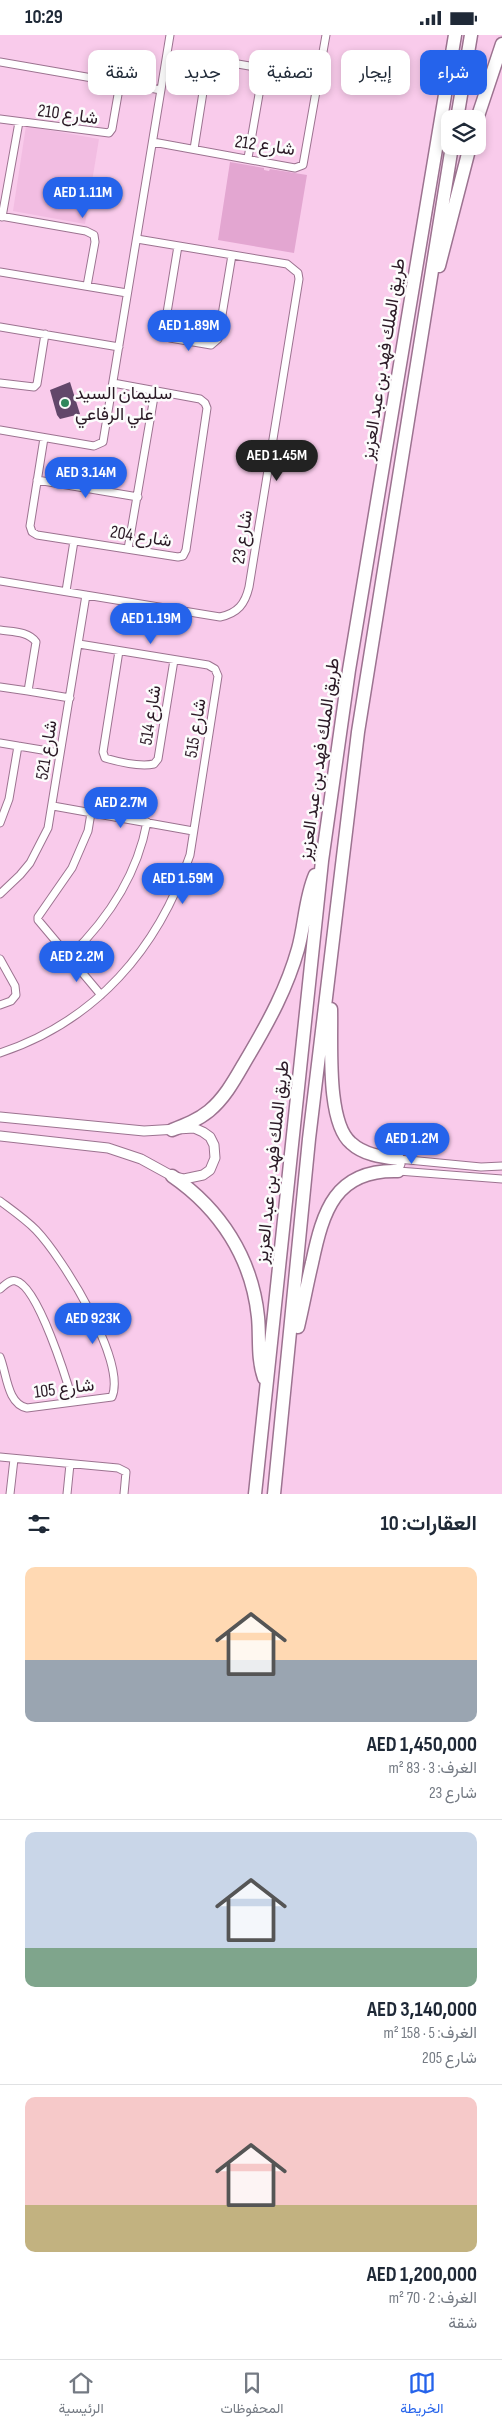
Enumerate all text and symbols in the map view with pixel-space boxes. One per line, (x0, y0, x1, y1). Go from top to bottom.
text: 10:29 (25, 6, 63, 29)
chip: شقة (88, 50, 156, 95)
chip: جديد (166, 50, 239, 95)
chip: تصفية (249, 50, 331, 95)
chip: إيجار (341, 50, 410, 95)
chip: شراء (420, 50, 487, 95)
street label: شارع 210 (36, 100, 100, 130)
map controls (441, 110, 486, 155)
button: layers (441, 110, 486, 155)
street label: شارع 212 (233, 131, 296, 161)
pin: AED 1.11M (26, 177, 140, 219)
text: AED 1.11M (54, 183, 112, 202)
street label: طريق الملك فهد بن عبد العزيز (357, 257, 410, 463)
pin: AED 1.89M (132, 309, 246, 352)
text: AED 1.89M (159, 316, 219, 335)
place label: سليمان السيد علي الرفاعي (75, 383, 172, 429)
marker: سليمان السيد علي الرفاعي (59, 397, 71, 409)
pin: AED 1.45M (220, 439, 334, 482)
text: AED 1.45M (247, 446, 307, 465)
pin: AED 3.14M (29, 457, 143, 499)
text: AED 3.14M (56, 463, 116, 482)
street label: شارع 23 (228, 509, 258, 566)
street label: شارع 204 (108, 521, 173, 553)
pin: AED 1.19M (94, 603, 208, 645)
text: AED 1.19M (121, 609, 181, 628)
street label: طريق الملك فهد بن عبد العزيز (295, 656, 344, 863)
street label: شارع 514 (135, 684, 167, 747)
street label: شارع 515 (180, 697, 212, 759)
street label: شارع 521 (31, 719, 63, 782)
pin: AED 2.7M (69, 787, 173, 829)
text: AED 2.7M (95, 793, 147, 812)
pin: AED 1.59M (126, 863, 240, 905)
text: AED 1.59M (153, 869, 213, 888)
pin: AED 2.2M (25, 941, 129, 983)
text: AED 2.2M (50, 947, 104, 966)
street label: طريق الملك فهد بن عبد العزيز (251, 1059, 294, 1266)
pin: AED 1.2M (360, 1123, 464, 1165)
text: AED 1.2M (385, 1129, 439, 1148)
pin: AED 923K (41, 1303, 145, 1345)
text: AED 923K (65, 1309, 121, 1328)
street label: شارع 105 (33, 1374, 96, 1404)
icon: filters (25, 1510, 53, 1538)
text: العقارات: 10 (380, 1511, 477, 1536)
icon: home (206, 1599, 296, 1689)
text: AED 1,450,000 (367, 1732, 477, 1757)
text: الغرف: 3 · 83 m² (388, 1759, 477, 1778)
text: شارع 23 (429, 1784, 477, 1803)
icon: home (206, 1865, 296, 1955)
text: AED 3,140,000 (367, 1997, 477, 2022)
text: الغرف: 5 · 158 m² (383, 2024, 477, 2043)
text: شارع 205 (422, 2049, 477, 2068)
icon: home (206, 2130, 296, 2220)
text: AED 1,200,000 (367, 2262, 477, 2287)
text: الغرف: 2 · 70 m² (389, 2289, 477, 2308)
text: شقة (448, 2314, 477, 2333)
tab: الرئيسية (58, 2369, 104, 2421)
tab: المحفوظات (220, 2369, 284, 2421)
tab: الخريطة (400, 2369, 444, 2421)

